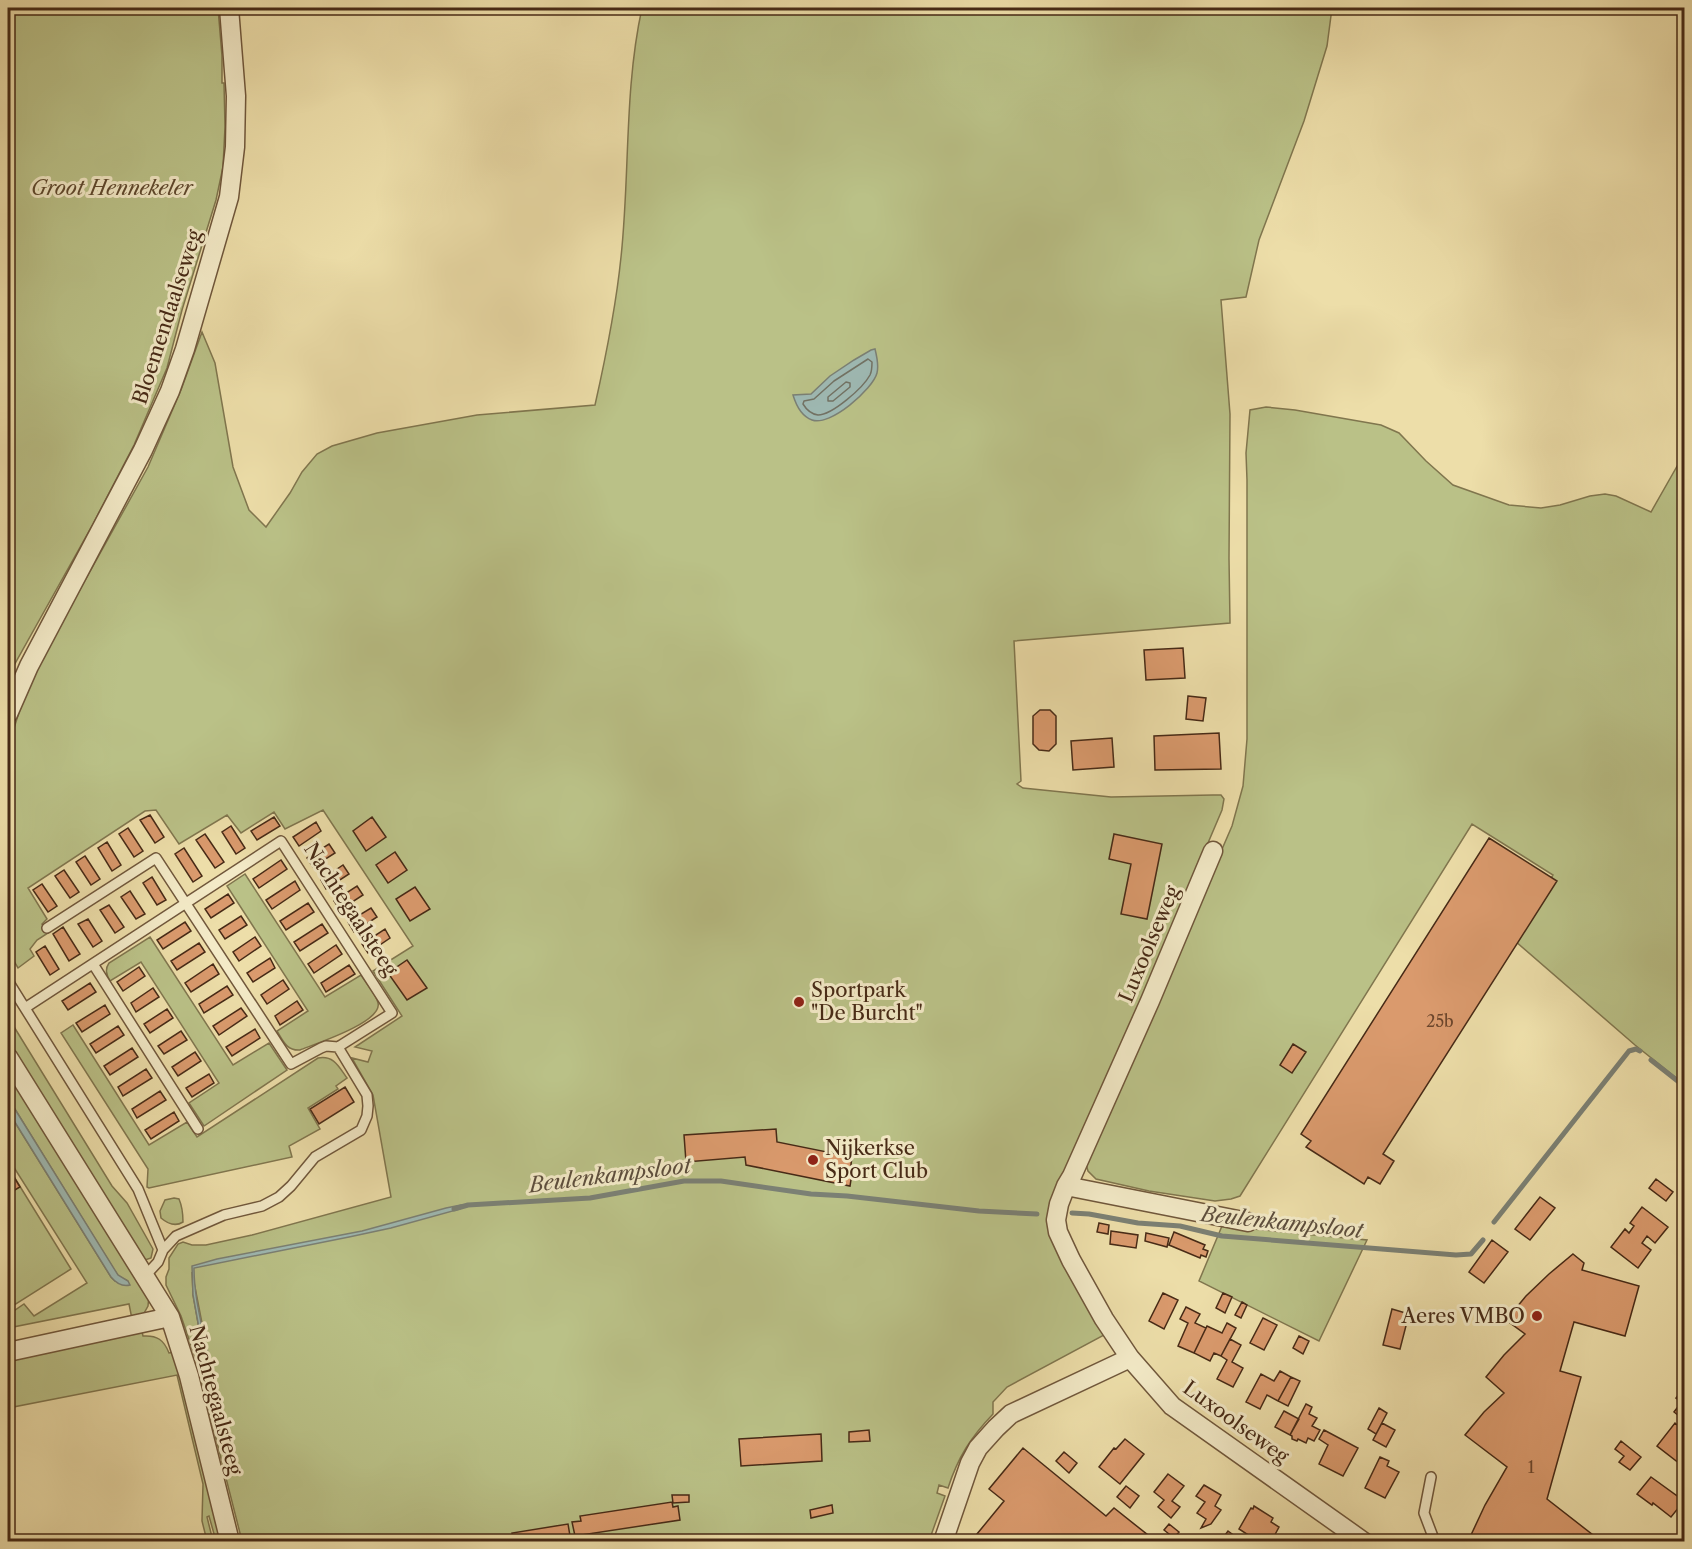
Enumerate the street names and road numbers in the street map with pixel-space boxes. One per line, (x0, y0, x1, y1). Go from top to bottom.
street label: Bloemendaalseweg (127, 226, 207, 407)
street label: Nachtegaalsteeg (299, 838, 403, 980)
street label: Luxoolseweg (1114, 882, 1185, 1006)
street label: Nachtegaalsteeg (184, 1323, 248, 1478)
street label: Luxoolseweg (1179, 1376, 1294, 1469)

